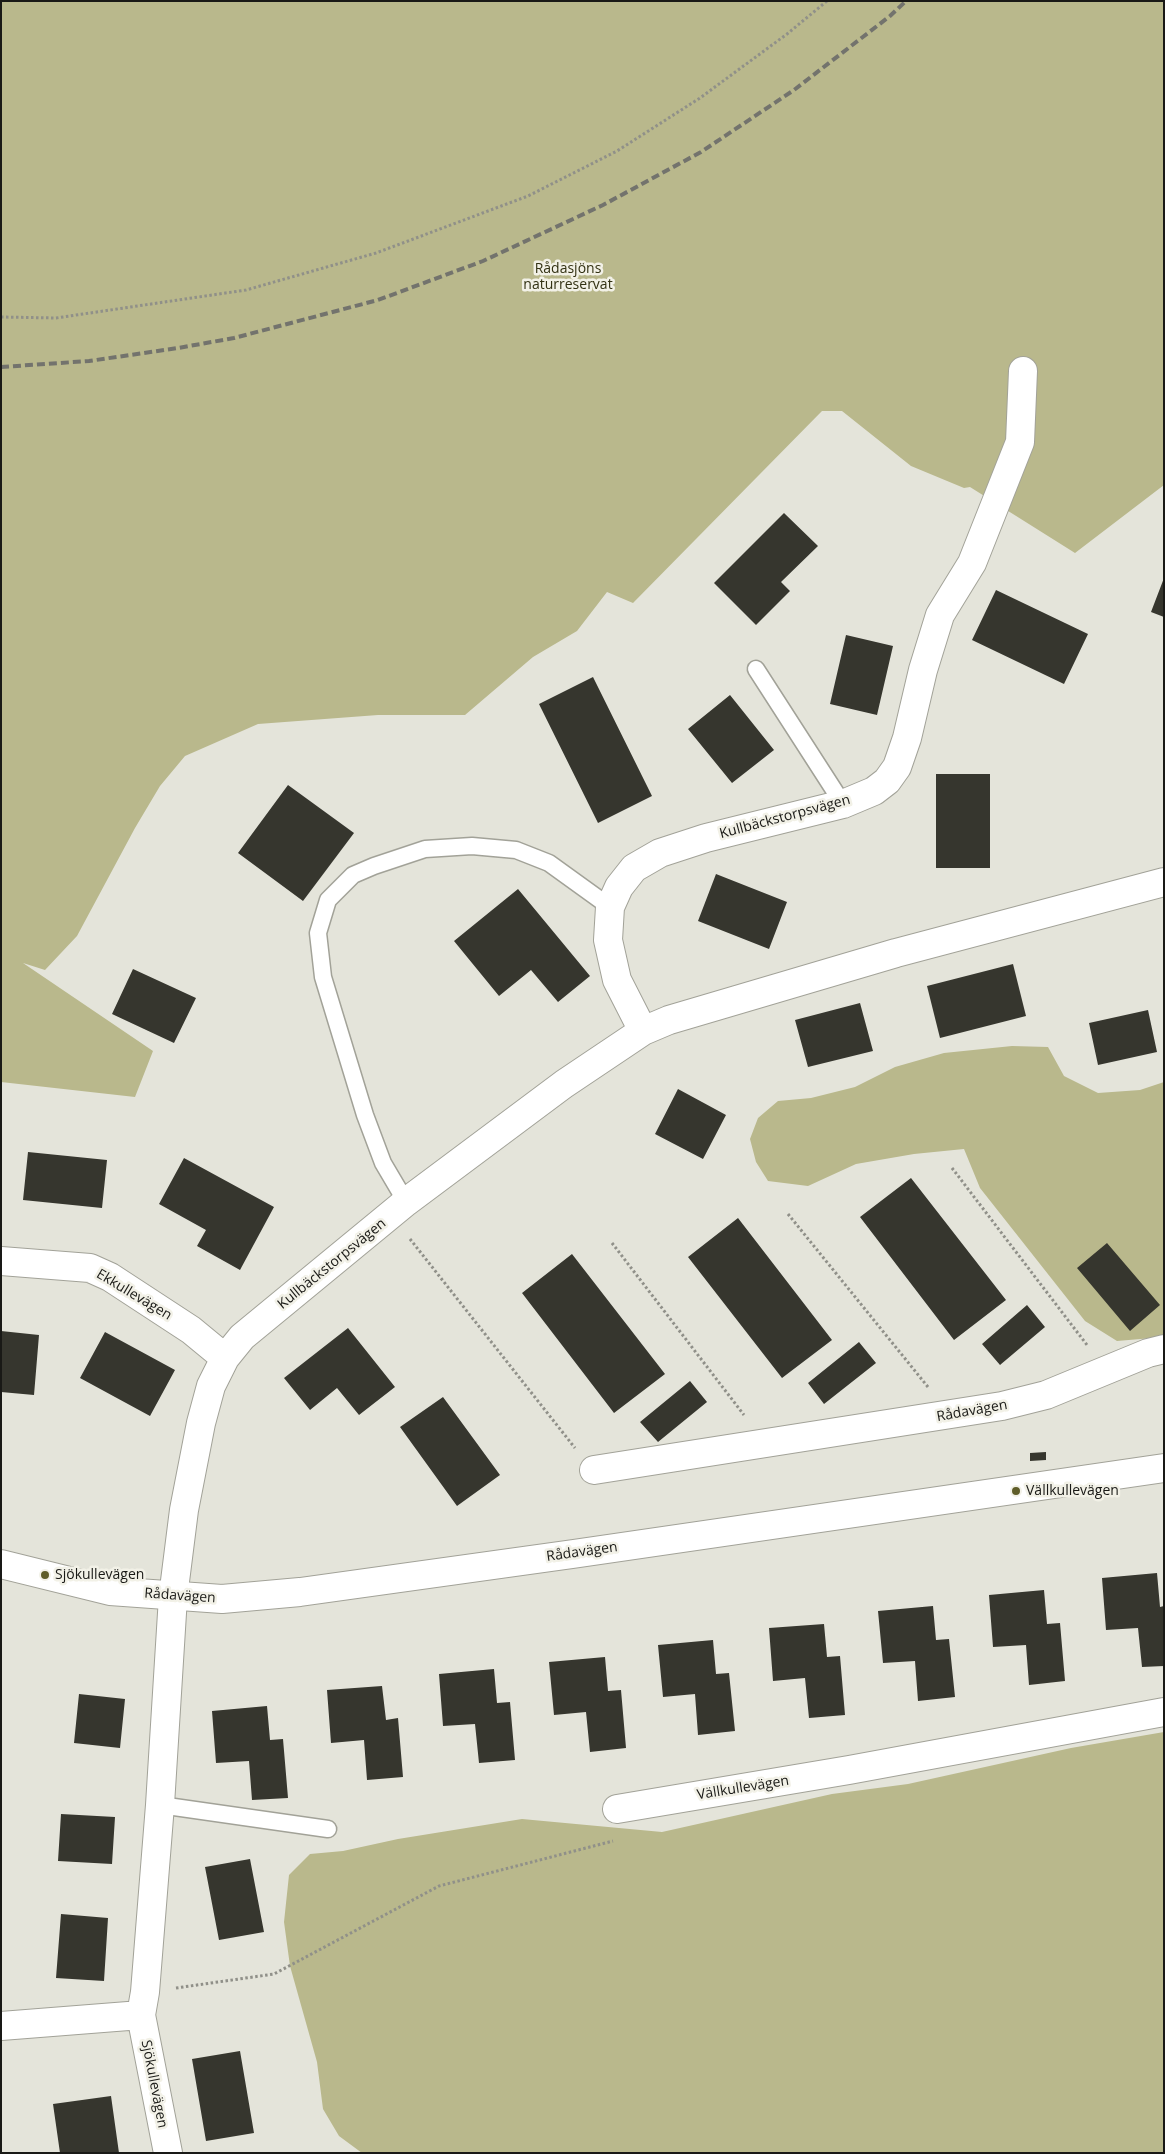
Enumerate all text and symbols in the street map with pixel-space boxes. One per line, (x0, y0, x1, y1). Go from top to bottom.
park label: Rådasjöns naturreservat (523, 261, 613, 294)
street label: Kullbäckstorpsvägen (718, 791, 852, 843)
street label: Kullbäckstorpsvägen (274, 1215, 390, 1313)
street label: Ekkullevägen (93, 1266, 175, 1324)
street label: Rådavägen (935, 1397, 1009, 1425)
place label: Vällkullevägen (1026, 1483, 1119, 1499)
marker: Vällkullevägen (1010, 1485, 1022, 1497)
street label: Rådavägen (545, 1539, 619, 1565)
place label: Sjökullevägen (55, 1567, 144, 1583)
marker: Sjökullevägen (39, 1569, 51, 1581)
street label: Rådavägen (144, 1585, 216, 1607)
street label: Vällkullevägen (696, 1772, 790, 1804)
street label: Sjökullevägen (137, 2039, 171, 2129)

